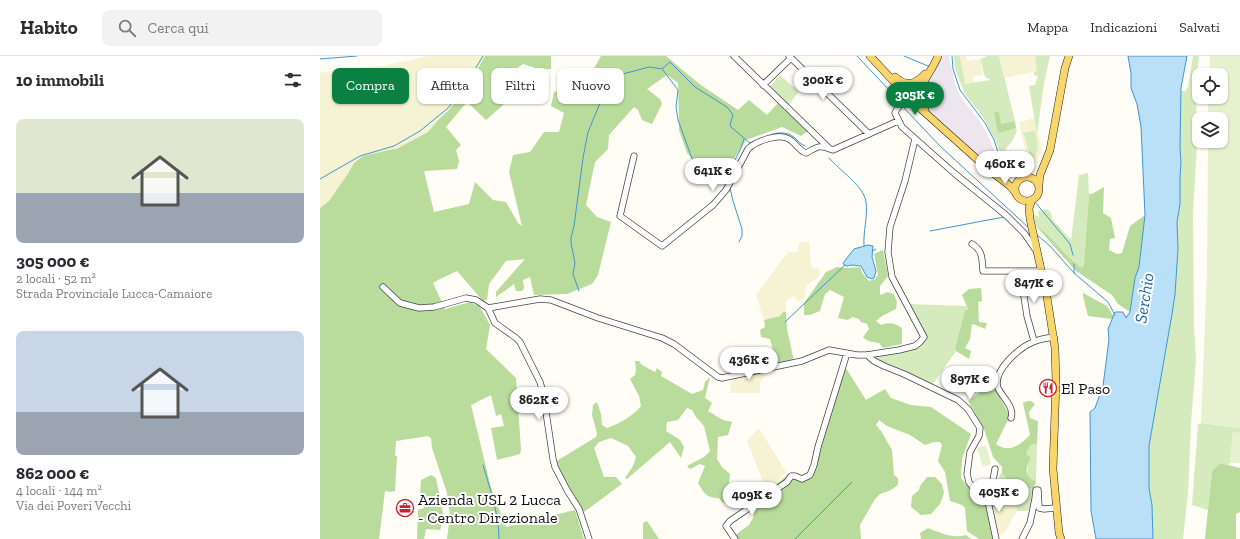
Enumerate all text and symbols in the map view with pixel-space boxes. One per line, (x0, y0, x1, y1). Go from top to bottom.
search box (102, 10, 382, 46)
text: Habito (20, 16, 78, 39)
icon: search (116, 17, 138, 39)
text: Cerca qui (148, 19, 209, 37)
text: Mappa (1027, 19, 1068, 36)
text: Indicazioni (1090, 19, 1157, 36)
text: Salvati (1179, 19, 1220, 36)
pin: 300K € (790, 67, 856, 101)
chip: Compra (332, 68, 409, 104)
chip: Affitta (417, 68, 483, 104)
chip: Filtri (491, 68, 549, 104)
chip: Nuovo (557, 68, 624, 104)
map controls (1192, 68, 1228, 148)
button: locate (1192, 68, 1228, 104)
icon: filters (282, 69, 304, 91)
text: 10 immobili (16, 70, 104, 90)
text: 300K € (803, 72, 843, 87)
pin: 305K € (882, 82, 948, 116)
text: 305K € (895, 87, 935, 102)
button: layers (1192, 112, 1228, 148)
icon: home (124, 145, 196, 217)
pin: 460K € (972, 151, 1038, 185)
text: 460K € (985, 156, 1025, 171)
pin: 641K € (680, 158, 746, 192)
text: 641K € (694, 163, 732, 178)
text: 305 000 € (16, 251, 90, 271)
pin: 847K € (1001, 270, 1067, 304)
text: 2 locali · 52 m² (16, 271, 96, 286)
water label: Serchio (1130, 271, 1158, 325)
text: 847K € (1014, 275, 1054, 290)
text: Strada Provinciale Lucca-Camaiore (16, 286, 212, 301)
pin: 436K € (716, 347, 782, 381)
text: 436K € (729, 352, 769, 367)
icon: home (124, 357, 196, 429)
pin: 897K € (937, 366, 1003, 400)
text: 897K € (950, 371, 990, 386)
restaurant icon: El Paso (1038, 378, 1058, 398)
place label: El Paso (1061, 379, 1110, 398)
pin: 862K € (506, 387, 572, 421)
text: 862K € (519, 392, 559, 407)
text: 862 000 € (16, 463, 89, 483)
pin: 405K € (966, 479, 1032, 513)
pin: 409K € (719, 482, 785, 516)
text: 4 locali · 144 m² (16, 483, 102, 498)
text: 405K € (979, 484, 1019, 499)
text: 409K € (732, 487, 772, 502)
place label: Azienda USL 2 Lucca - Centro Direzionale (418, 490, 561, 527)
text: Via dei Poveri Vecchi (16, 498, 131, 513)
office icon: Azienda USL 2 Lucca - Centro Direzionale (395, 498, 415, 518)

